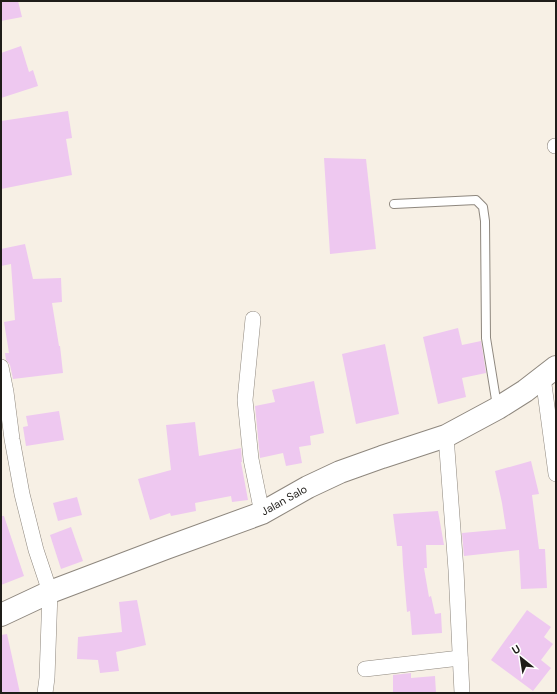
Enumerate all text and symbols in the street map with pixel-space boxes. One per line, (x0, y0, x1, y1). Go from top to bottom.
street label: Jalan Salo (259, 482, 309, 518)
north arrow (501, 638, 541, 678)
text: U (509, 641, 523, 657)

